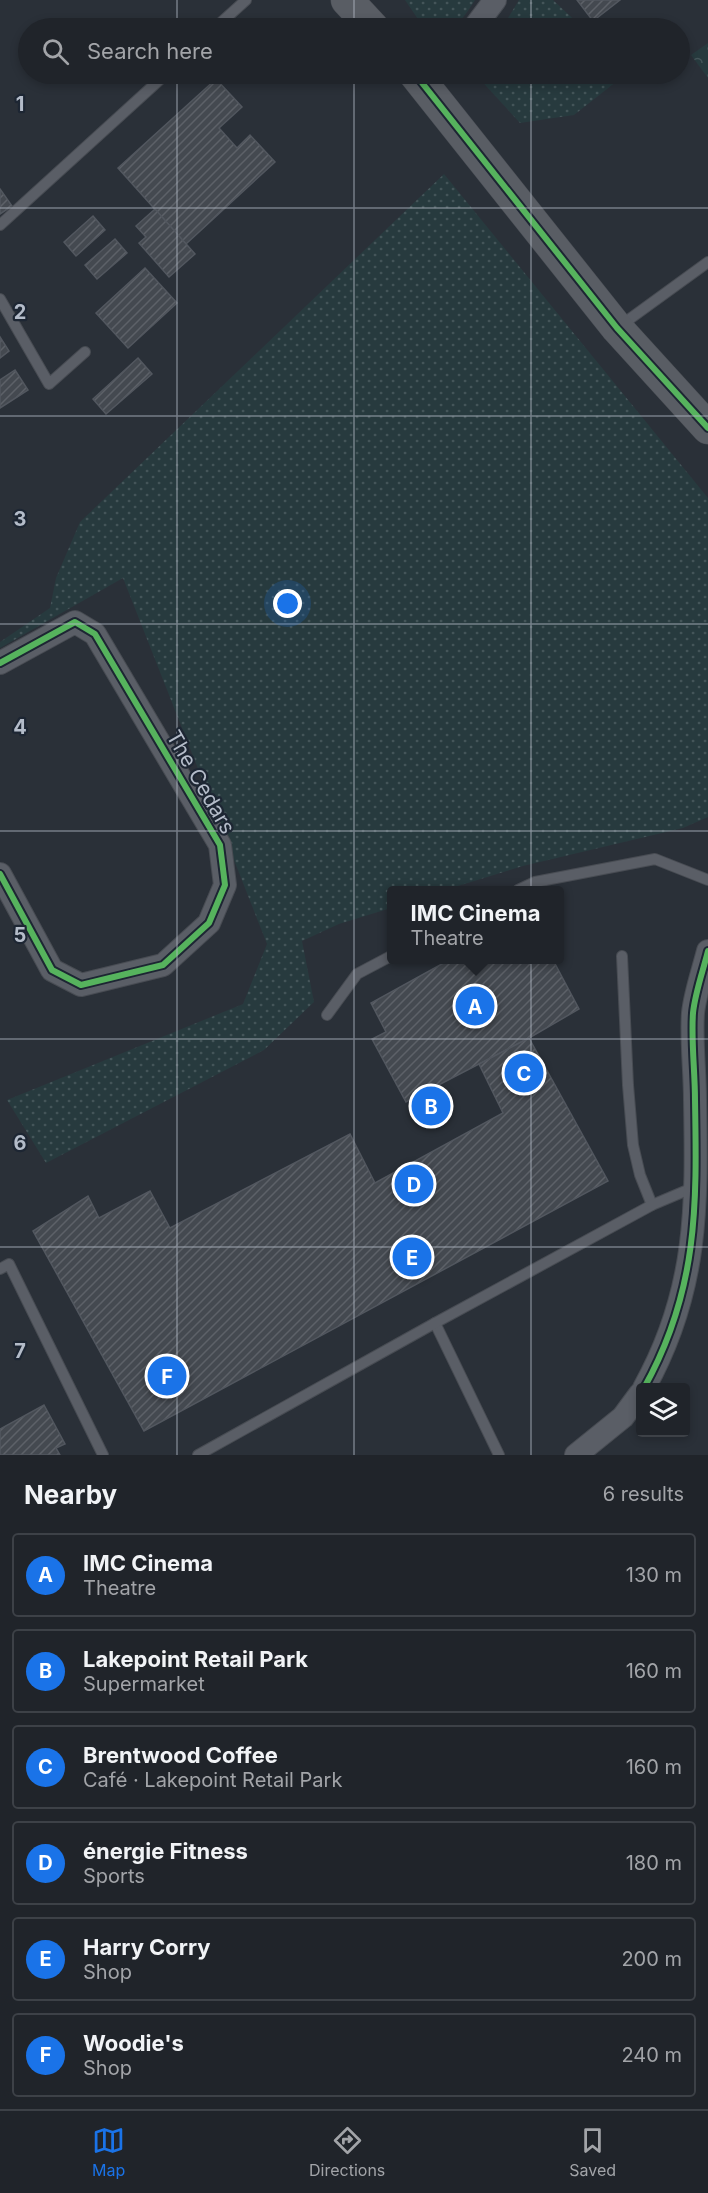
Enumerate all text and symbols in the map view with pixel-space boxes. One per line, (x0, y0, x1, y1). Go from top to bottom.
search box (18, 18, 690, 84)
icon: search (39, 35, 72, 68)
text: Search here (87, 38, 213, 64)
text: 1 (16, 92, 24, 116)
text: 2 (14, 300, 26, 324)
text: 3 (14, 507, 26, 531)
your location (273, 589, 302, 618)
text: 4 (13, 715, 27, 739)
street label: The Cedars (161, 726, 241, 838)
popup (387, 886, 564, 964)
text: IMC Cinema (410, 900, 541, 926)
text: 5 (14, 923, 26, 947)
text: Theatre (410, 926, 484, 950)
pin: A (456, 984, 494, 1028)
pin: C (504, 1050, 544, 1096)
pin: B (412, 1084, 450, 1128)
text: 6 (14, 1131, 27, 1155)
pin: D (394, 1162, 434, 1206)
pin: E (392, 1234, 432, 1280)
text: 7 (14, 1339, 26, 1363)
pin: F (148, 1354, 186, 1398)
map controls (636, 1383, 690, 1437)
button: layers (636, 1383, 690, 1437)
text: Nearby (24, 1479, 117, 1510)
text: 6 results (603, 1482, 684, 1506)
text: IMC Cinema (83, 1550, 213, 1576)
text: A (38, 1563, 53, 1587)
text: 130 m (626, 1563, 682, 1587)
text: Theatre (83, 1576, 156, 1600)
text: Lakepoint Retail Park (83, 1646, 308, 1672)
text: B (39, 1659, 52, 1683)
text: 160 m (626, 1659, 682, 1683)
text: Supermarket (83, 1672, 205, 1696)
text: Brentwood Coffee (83, 1742, 278, 1768)
text: C (38, 1755, 53, 1779)
text: 160 m (626, 1755, 682, 1779)
text: Café · Lakepoint Retail Park (83, 1768, 342, 1792)
text: énergie Fitness (83, 1838, 248, 1864)
text: D (38, 1851, 53, 1875)
text: 180 m (626, 1851, 682, 1875)
text: Sports (83, 1864, 145, 1888)
text: Harry Corry (83, 1934, 211, 1960)
text: E (39, 1947, 52, 1971)
text: 200 m (621, 1947, 682, 1971)
text: Shop (83, 1960, 132, 1984)
text: Woodie's (83, 2030, 184, 2056)
text: F (40, 2043, 51, 2067)
text: 240 m (621, 2043, 682, 2067)
text: Shop (83, 2056, 132, 2080)
tab: Map (92, 2124, 125, 2180)
tab: Directions (309, 2124, 385, 2180)
tab: Saved (569, 2124, 616, 2180)

